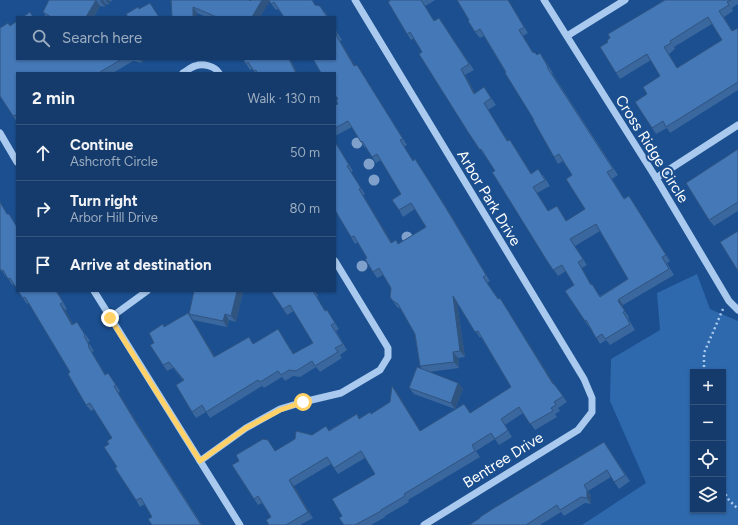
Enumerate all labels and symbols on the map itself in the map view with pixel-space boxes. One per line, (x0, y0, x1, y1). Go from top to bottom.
street label: Cross Ridge Circle (612, 92, 692, 206)
street label: Arbor Park Drive (453, 147, 525, 249)
route end (101, 309, 119, 327)
route start (294, 393, 312, 411)
street label: Bentree Drive (460, 428, 546, 492)

